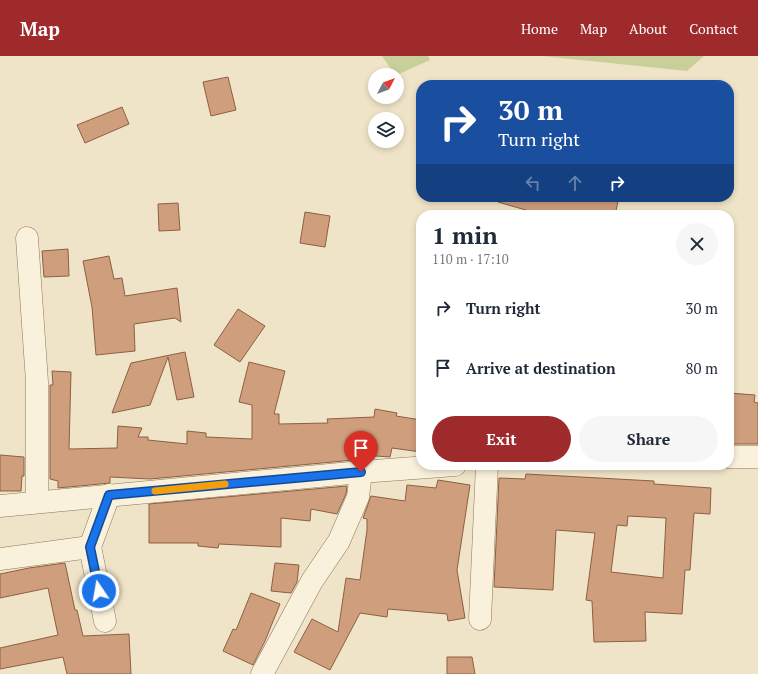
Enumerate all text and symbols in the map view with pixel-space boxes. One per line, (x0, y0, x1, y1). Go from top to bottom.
text: Map (20, 16, 60, 41)
text: Home (521, 19, 558, 38)
text: Map (580, 19, 607, 38)
text: About (629, 19, 667, 38)
text: Contact (689, 19, 738, 38)
north arrow (368, 68, 404, 104)
map controls (368, 68, 404, 148)
text: 30 m (498, 91, 563, 128)
icon: right (432, 96, 484, 148)
button: layers (368, 112, 404, 148)
text: Turn right (498, 127, 580, 151)
icon: left (522, 172, 544, 194)
icon: ahead (564, 172, 586, 194)
icon: right (606, 172, 628, 194)
text: 1 min (432, 219, 498, 251)
button: close (676, 223, 718, 265)
text: 110 m · 17:10 (432, 250, 509, 268)
icon: right (432, 297, 454, 319)
text: Turn right (466, 298, 541, 318)
text: 30 m (685, 298, 718, 318)
icon: arrive (432, 357, 454, 379)
text: Arrive at destination (466, 358, 616, 378)
text: 80 m (685, 358, 718, 378)
button: Exit (432, 416, 571, 462)
button: Share (579, 416, 718, 462)
pin (344, 431, 378, 472)
icon: arrive (350, 437, 372, 459)
position arrow (78, 570, 120, 612)

